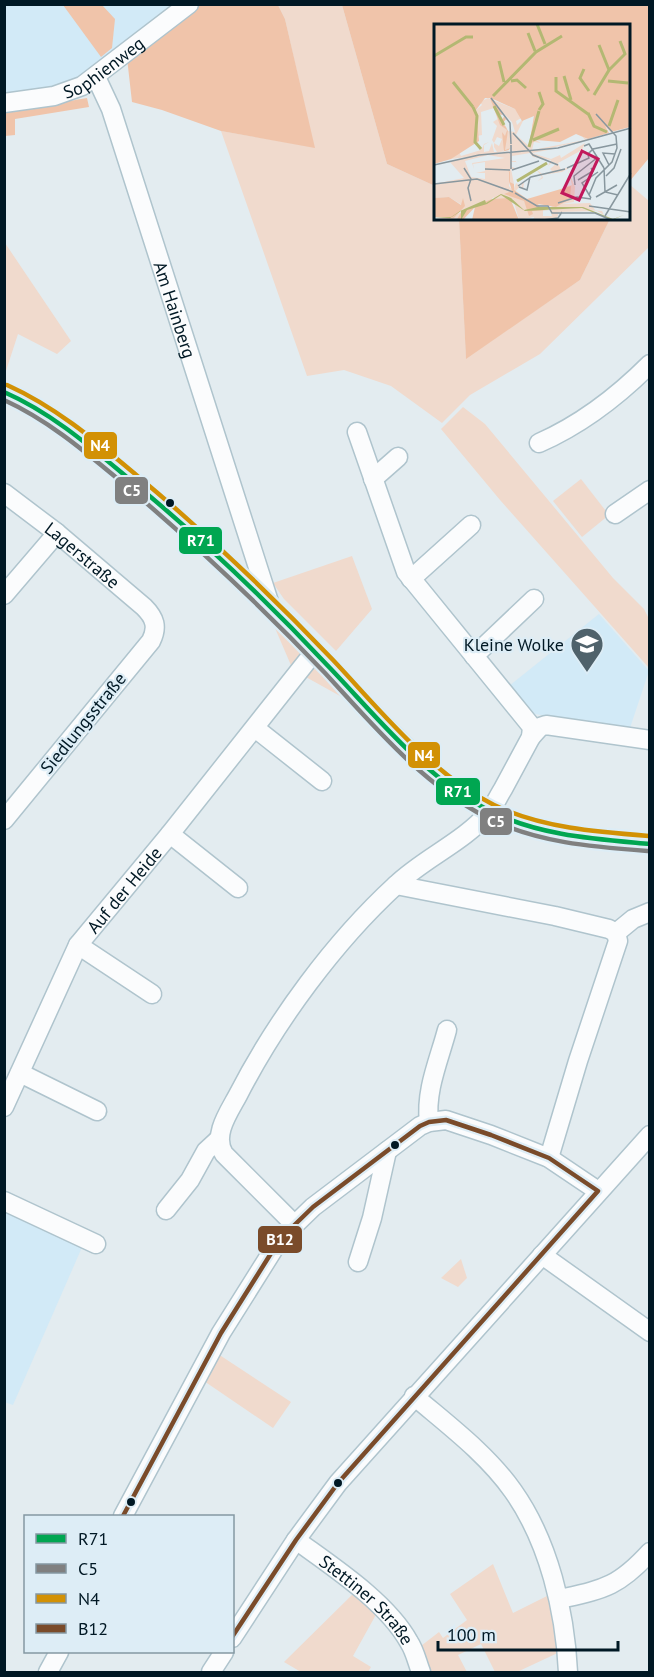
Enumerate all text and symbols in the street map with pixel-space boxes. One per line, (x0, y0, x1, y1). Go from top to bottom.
inset map (434, 24, 630, 220)
street label: Sophienweg (60, 31, 148, 103)
street label: Am Hainberg (149, 258, 202, 361)
line badge: N4 (83, 431, 118, 460)
text: N4 (90, 435, 110, 455)
line badge: C5 (114, 476, 149, 505)
text: C5 (123, 480, 141, 500)
unlabelled marker (164, 497, 176, 509)
street label: Lagerstraße (40, 517, 125, 593)
line badge: R71 (178, 526, 223, 555)
text: R71 (187, 530, 215, 550)
school or university icon: Kleine Wolke (569, 626, 605, 673)
place label: Kleine Wolke (464, 633, 564, 656)
street label: Siedlungsstraße (35, 668, 131, 778)
line badge: N4 (407, 741, 441, 769)
text: N4 (414, 745, 434, 765)
line badge: R71 (435, 777, 481, 806)
text: R71 (444, 781, 472, 801)
line badge: C5 (479, 807, 513, 836)
text: C5 (487, 811, 505, 831)
street label: Auf der Heide (81, 842, 166, 938)
unlabelled marker (389, 1139, 401, 1151)
line badge: B12 (257, 1225, 303, 1254)
text: B12 (266, 1229, 294, 1249)
unlabelled marker (332, 1477, 344, 1489)
unlabelled marker (125, 1496, 137, 1508)
legend (24, 1515, 234, 1653)
text: R71 (78, 1527, 108, 1550)
street label: Stettiner Straße (315, 1549, 419, 1649)
text: C5 (78, 1557, 98, 1580)
text: N4 (78, 1587, 100, 1610)
scale bar (438, 1614, 618, 1652)
text: B12 (78, 1617, 108, 1640)
text: 100 m (447, 1623, 496, 1646)

